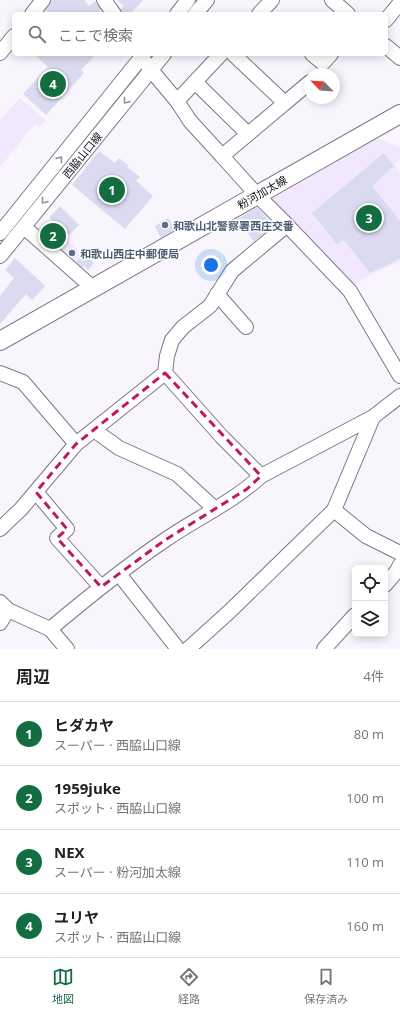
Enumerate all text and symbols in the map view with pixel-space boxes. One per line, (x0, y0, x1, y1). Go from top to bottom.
search box (12, 12, 388, 56)
icon: search (26, 23, 48, 45)
text: ここで検索 (58, 25, 133, 45)
north arrow (304, 68, 340, 104)
pin: 4 (40, 69, 66, 99)
one-way arrow (124, 96, 131, 103)
street label: 西脇山口線 (59, 129, 105, 181)
one-way arrow (55, 156, 62, 163)
street label: 粉河加太線 (234, 172, 290, 212)
pin: 1 (99, 175, 125, 205)
one-way arrow (42, 197, 49, 204)
pin: 3 (356, 203, 382, 233)
place label: 和歌山北警察署西庄交番 (173, 218, 294, 233)
marker: 和歌山北警察署西庄交番 (160, 220, 170, 230)
pin: 2 (40, 221, 66, 251)
place label: 和歌山西庄中郵便局 (80, 246, 179, 261)
marker: 和歌山西庄中郵便局 (67, 248, 77, 258)
your location (201, 255, 221, 275)
map controls (352, 565, 388, 637)
button: locate (352, 565, 388, 601)
button: layers (352, 601, 388, 637)
text: 周辺 (16, 665, 50, 688)
text: 4件 (364, 667, 384, 685)
text: ヒダカヤ (54, 715, 114, 735)
text: 1 (25, 725, 33, 743)
text: 80 m (354, 725, 384, 743)
text: スーパー · 西脇山口線 (54, 736, 181, 754)
text: 1959juke (54, 778, 121, 798)
text: 2 (25, 789, 33, 807)
text: 100 m (346, 789, 384, 807)
text: スポット · 西脇山口線 (54, 799, 181, 817)
text: NEX (54, 842, 85, 862)
text: 3 (25, 853, 33, 871)
text: 110 m (346, 853, 384, 871)
text: スーパー · 粉河加太線 (54, 863, 181, 881)
text: ユリヤ (54, 907, 99, 927)
text: 4 (25, 917, 33, 935)
text: 160 m (346, 917, 384, 935)
text: スポット · 西脇山口線 (54, 928, 181, 946)
tab: 地図 (52, 966, 74, 1006)
tab: 経路 (178, 966, 200, 1006)
tab: 保存済み (304, 966, 348, 1006)

